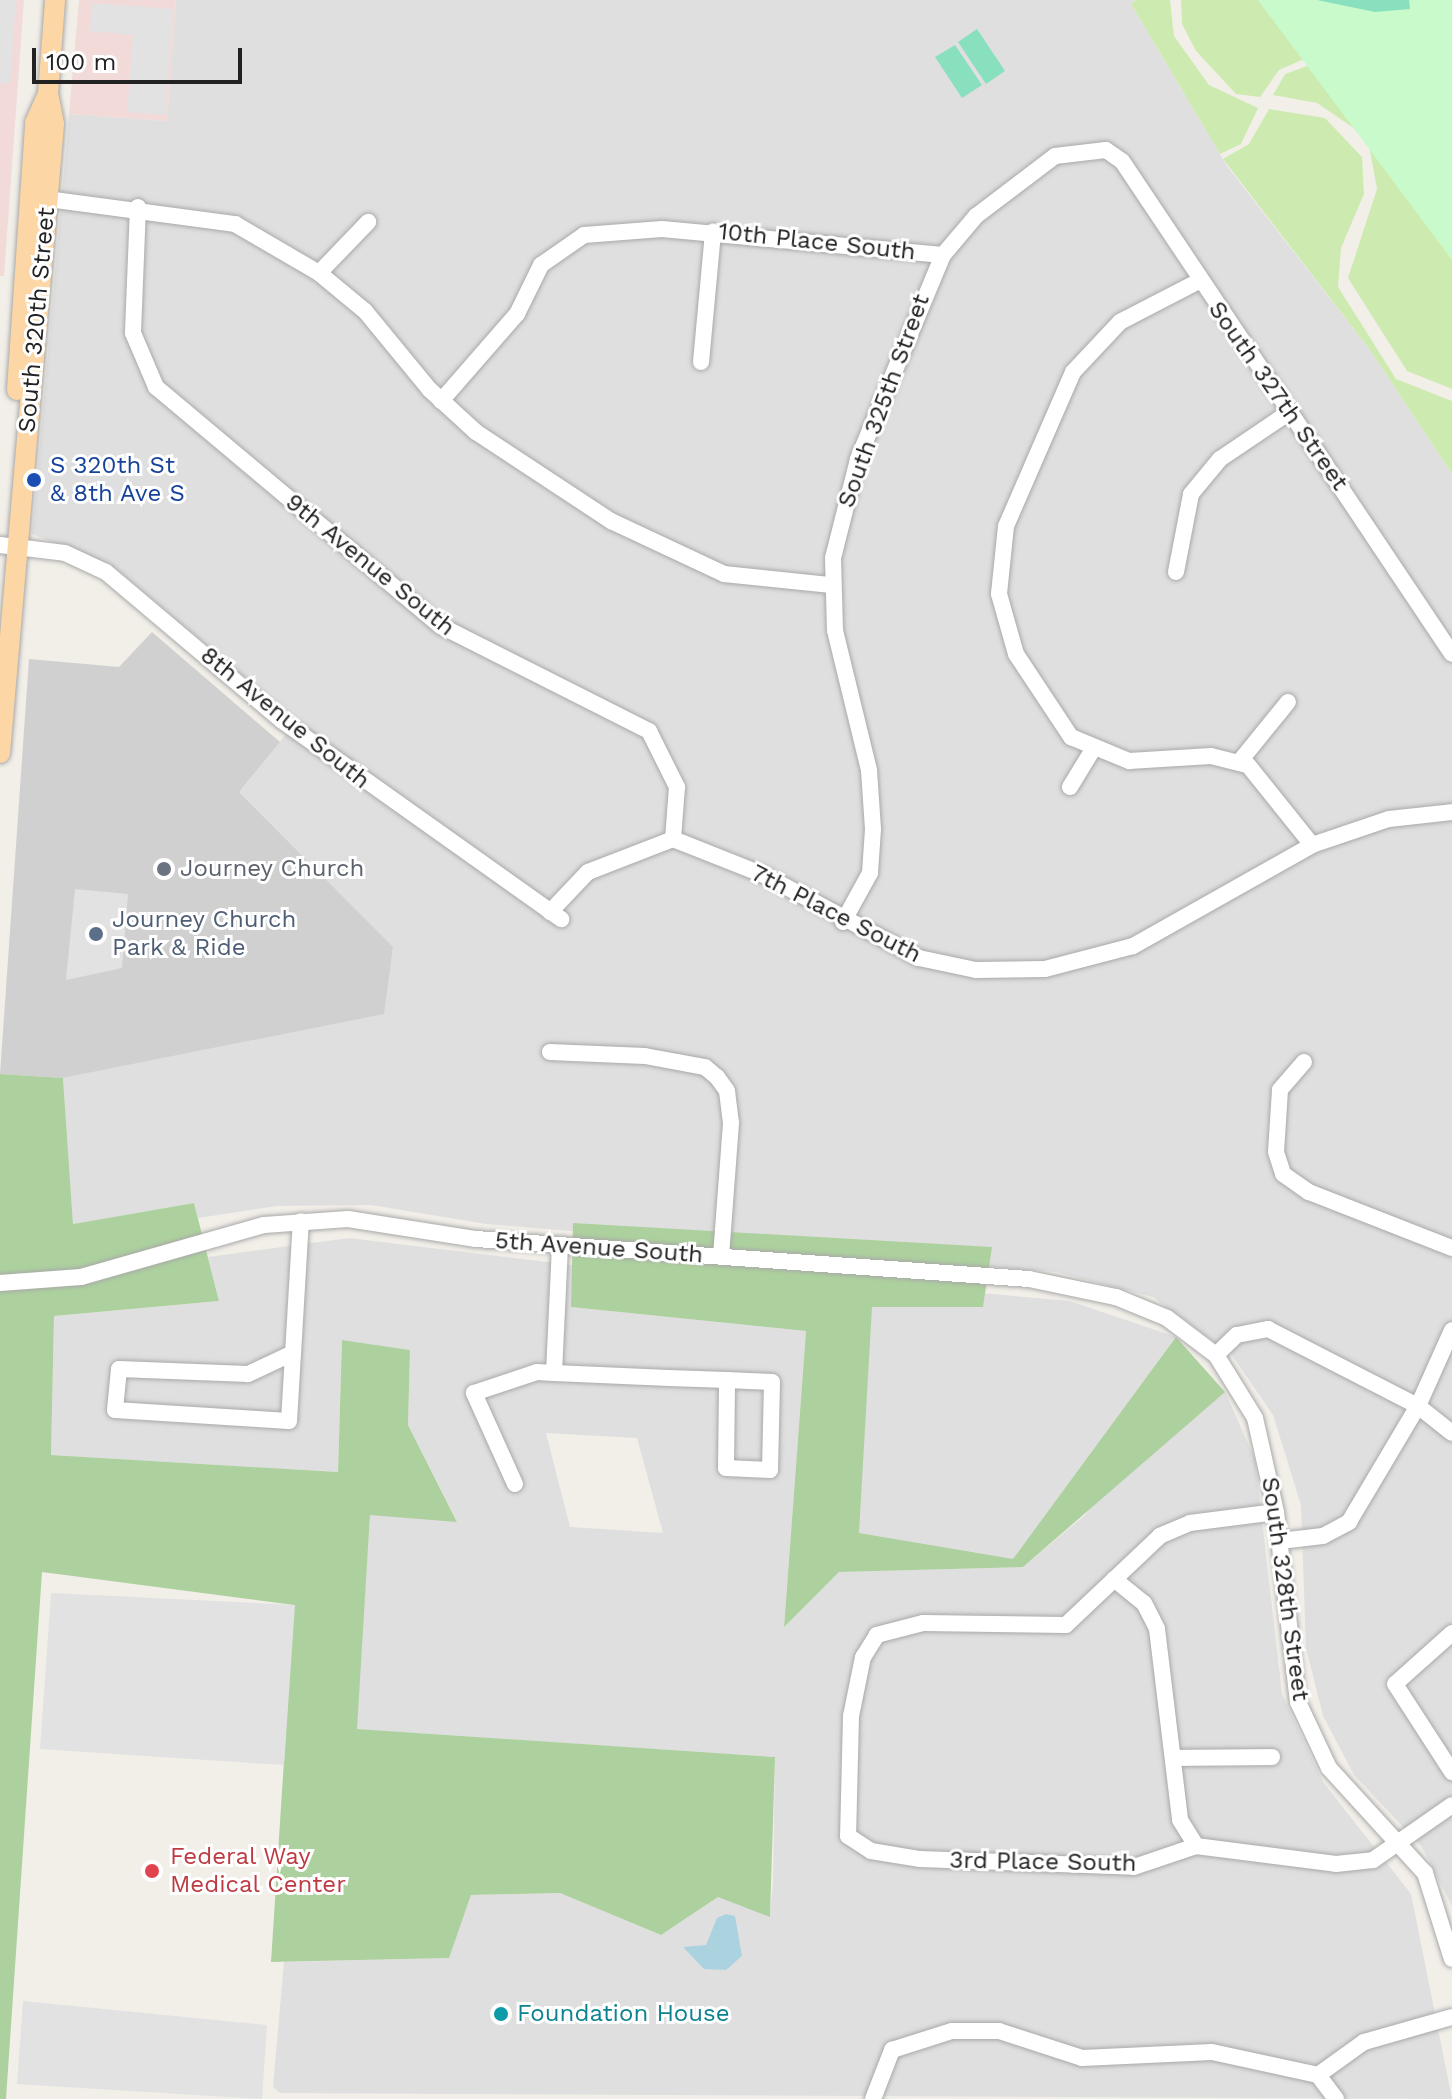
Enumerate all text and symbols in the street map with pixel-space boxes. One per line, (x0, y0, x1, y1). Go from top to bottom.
scale bar (36, 32, 246, 82)
text: 100 m (46, 48, 116, 76)
street label: South 320th Street (13, 206, 61, 434)
street label: 10th Place South (717, 217, 917, 267)
street label: South 325th Street (832, 290, 936, 512)
street label: South 327th Street (1202, 296, 1354, 496)
place label: S 320th St & 8th Ave S (50, 452, 186, 508)
marker: S 320th St & 8th Ave S (25, 471, 43, 489)
street label: 9th Avenue South (279, 488, 461, 642)
street label: 8th Avenue South (194, 641, 376, 795)
place label: Journey Church (180, 855, 365, 883)
street label: 7th Place South (746, 859, 926, 969)
marker: Journey Church (155, 860, 173, 878)
place label: Journey Church Park & Ride (112, 906, 297, 962)
marker: Journey Church Park & Ride (87, 925, 105, 943)
street label: 5th Avenue South (493, 1226, 705, 1270)
street label: South 328th Street (1255, 1475, 1315, 1703)
place label: Federal Way Medical Center (170, 1843, 347, 1899)
street label: 3rd Place South (949, 1846, 1137, 1878)
marker: Federal Way Medical Center (141, 1860, 163, 1882)
place label: Foundation House (517, 2000, 730, 2028)
marker: Foundation House (492, 2005, 510, 2023)

